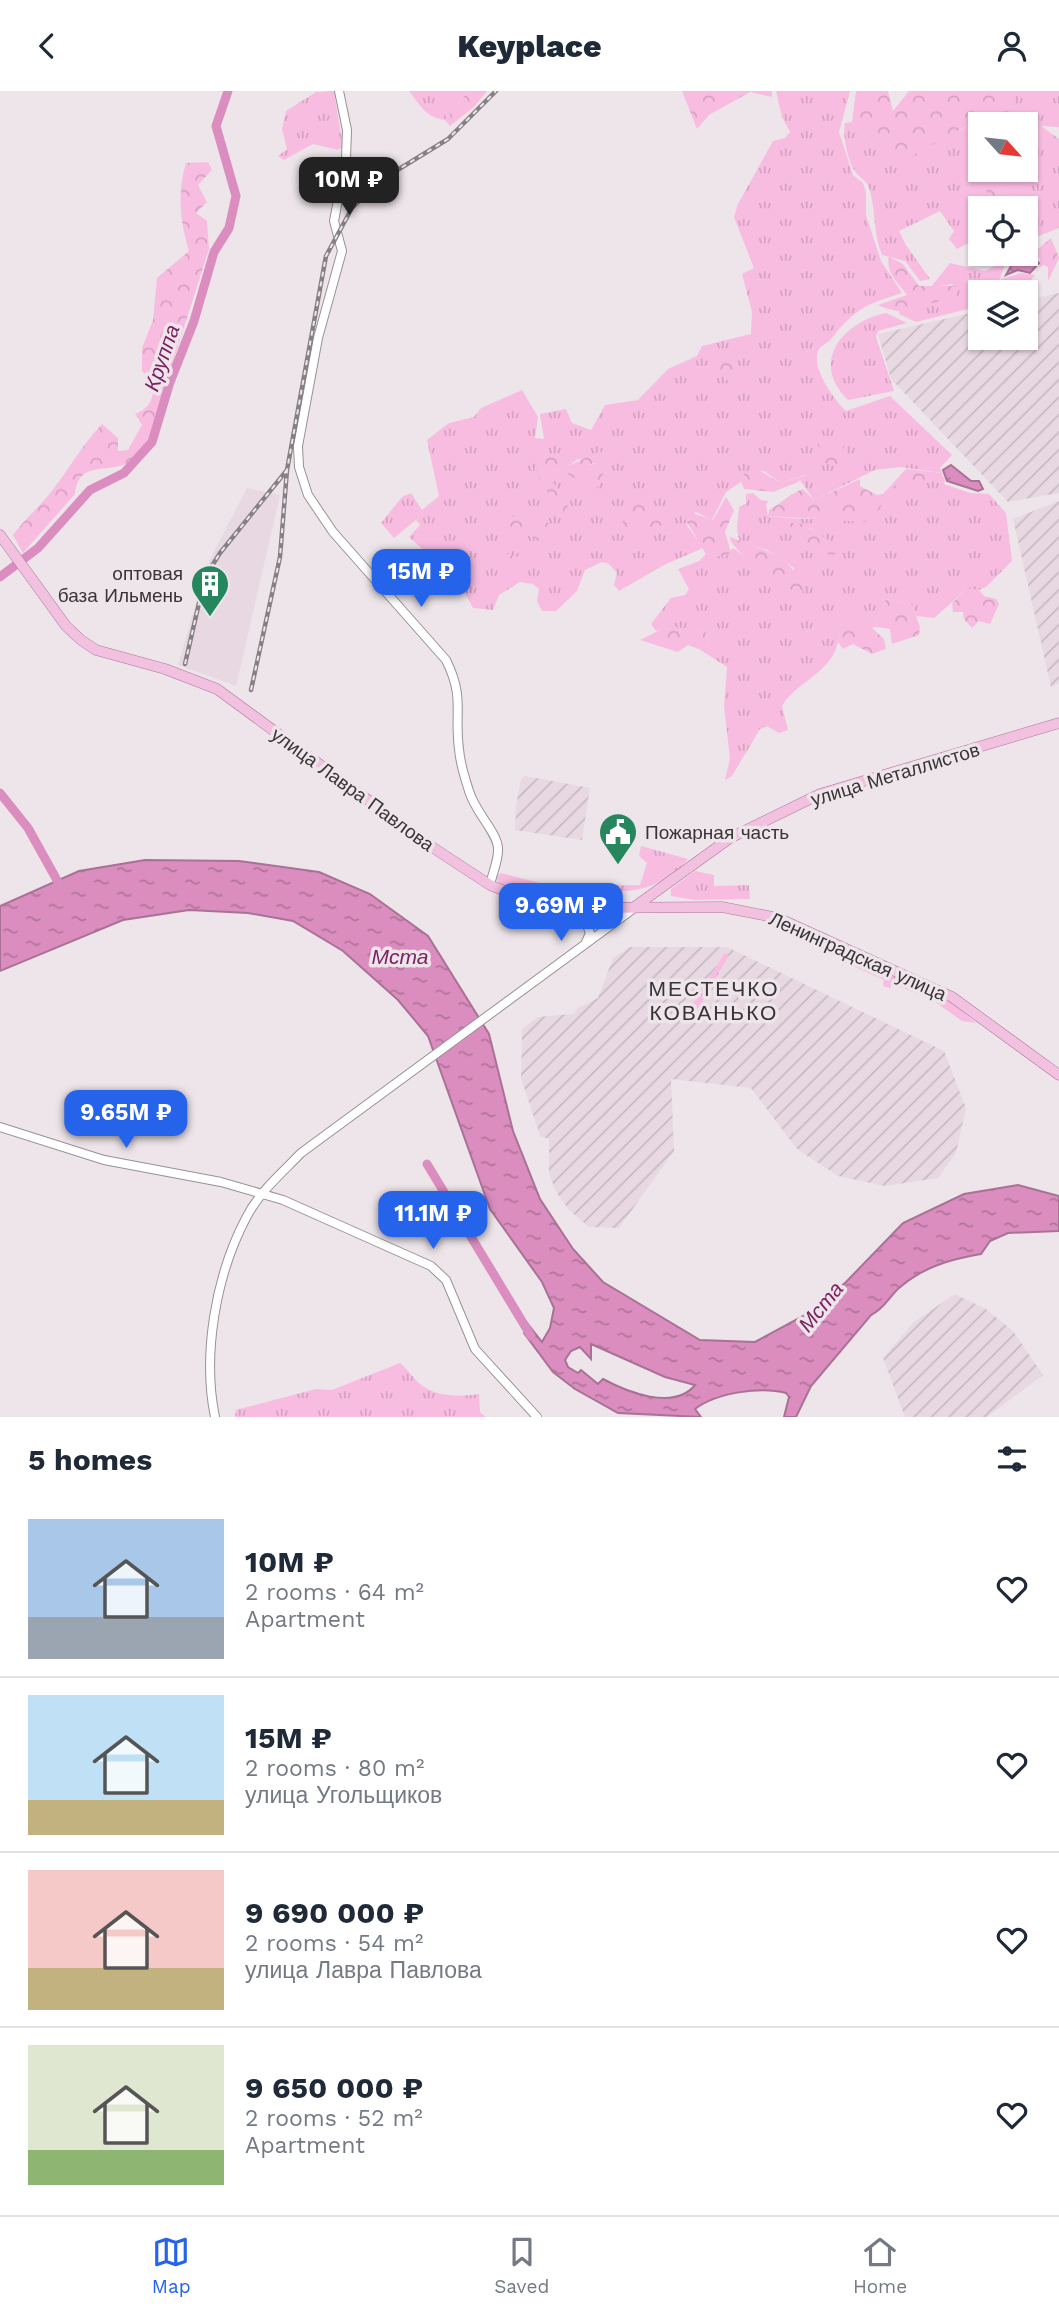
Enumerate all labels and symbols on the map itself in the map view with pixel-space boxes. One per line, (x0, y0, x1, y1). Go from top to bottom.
north arrow (968, 112, 1038, 182)
pin: 10M ₽ (300, 157, 398, 217)
water label: Круппа (139, 321, 185, 394)
pin: 15M ₽ (372, 549, 470, 609)
place label: оптовая база Ильмень (58, 562, 183, 607)
building icon: оптовая база Ильмень (189, 563, 231, 618)
street label: улица Лавра Павлова (267, 723, 439, 856)
street label: улица Металлистов (808, 738, 982, 811)
public building icon: Пожарная часть (597, 811, 639, 866)
place label: Пожарная часть (645, 821, 789, 844)
pin: 9.69M ₽ (496, 883, 626, 943)
street label: Ленинградская улица (766, 907, 950, 1006)
water label: Мста (372, 944, 428, 969)
district label: МЕСТЕЧКО КОВАНЬКО (648, 976, 780, 1025)
pin: 9.65M ₽ (61, 1091, 191, 1150)
pin: 11.1M ₽ (368, 1191, 498, 1251)
water label: Мста (793, 1277, 848, 1337)

